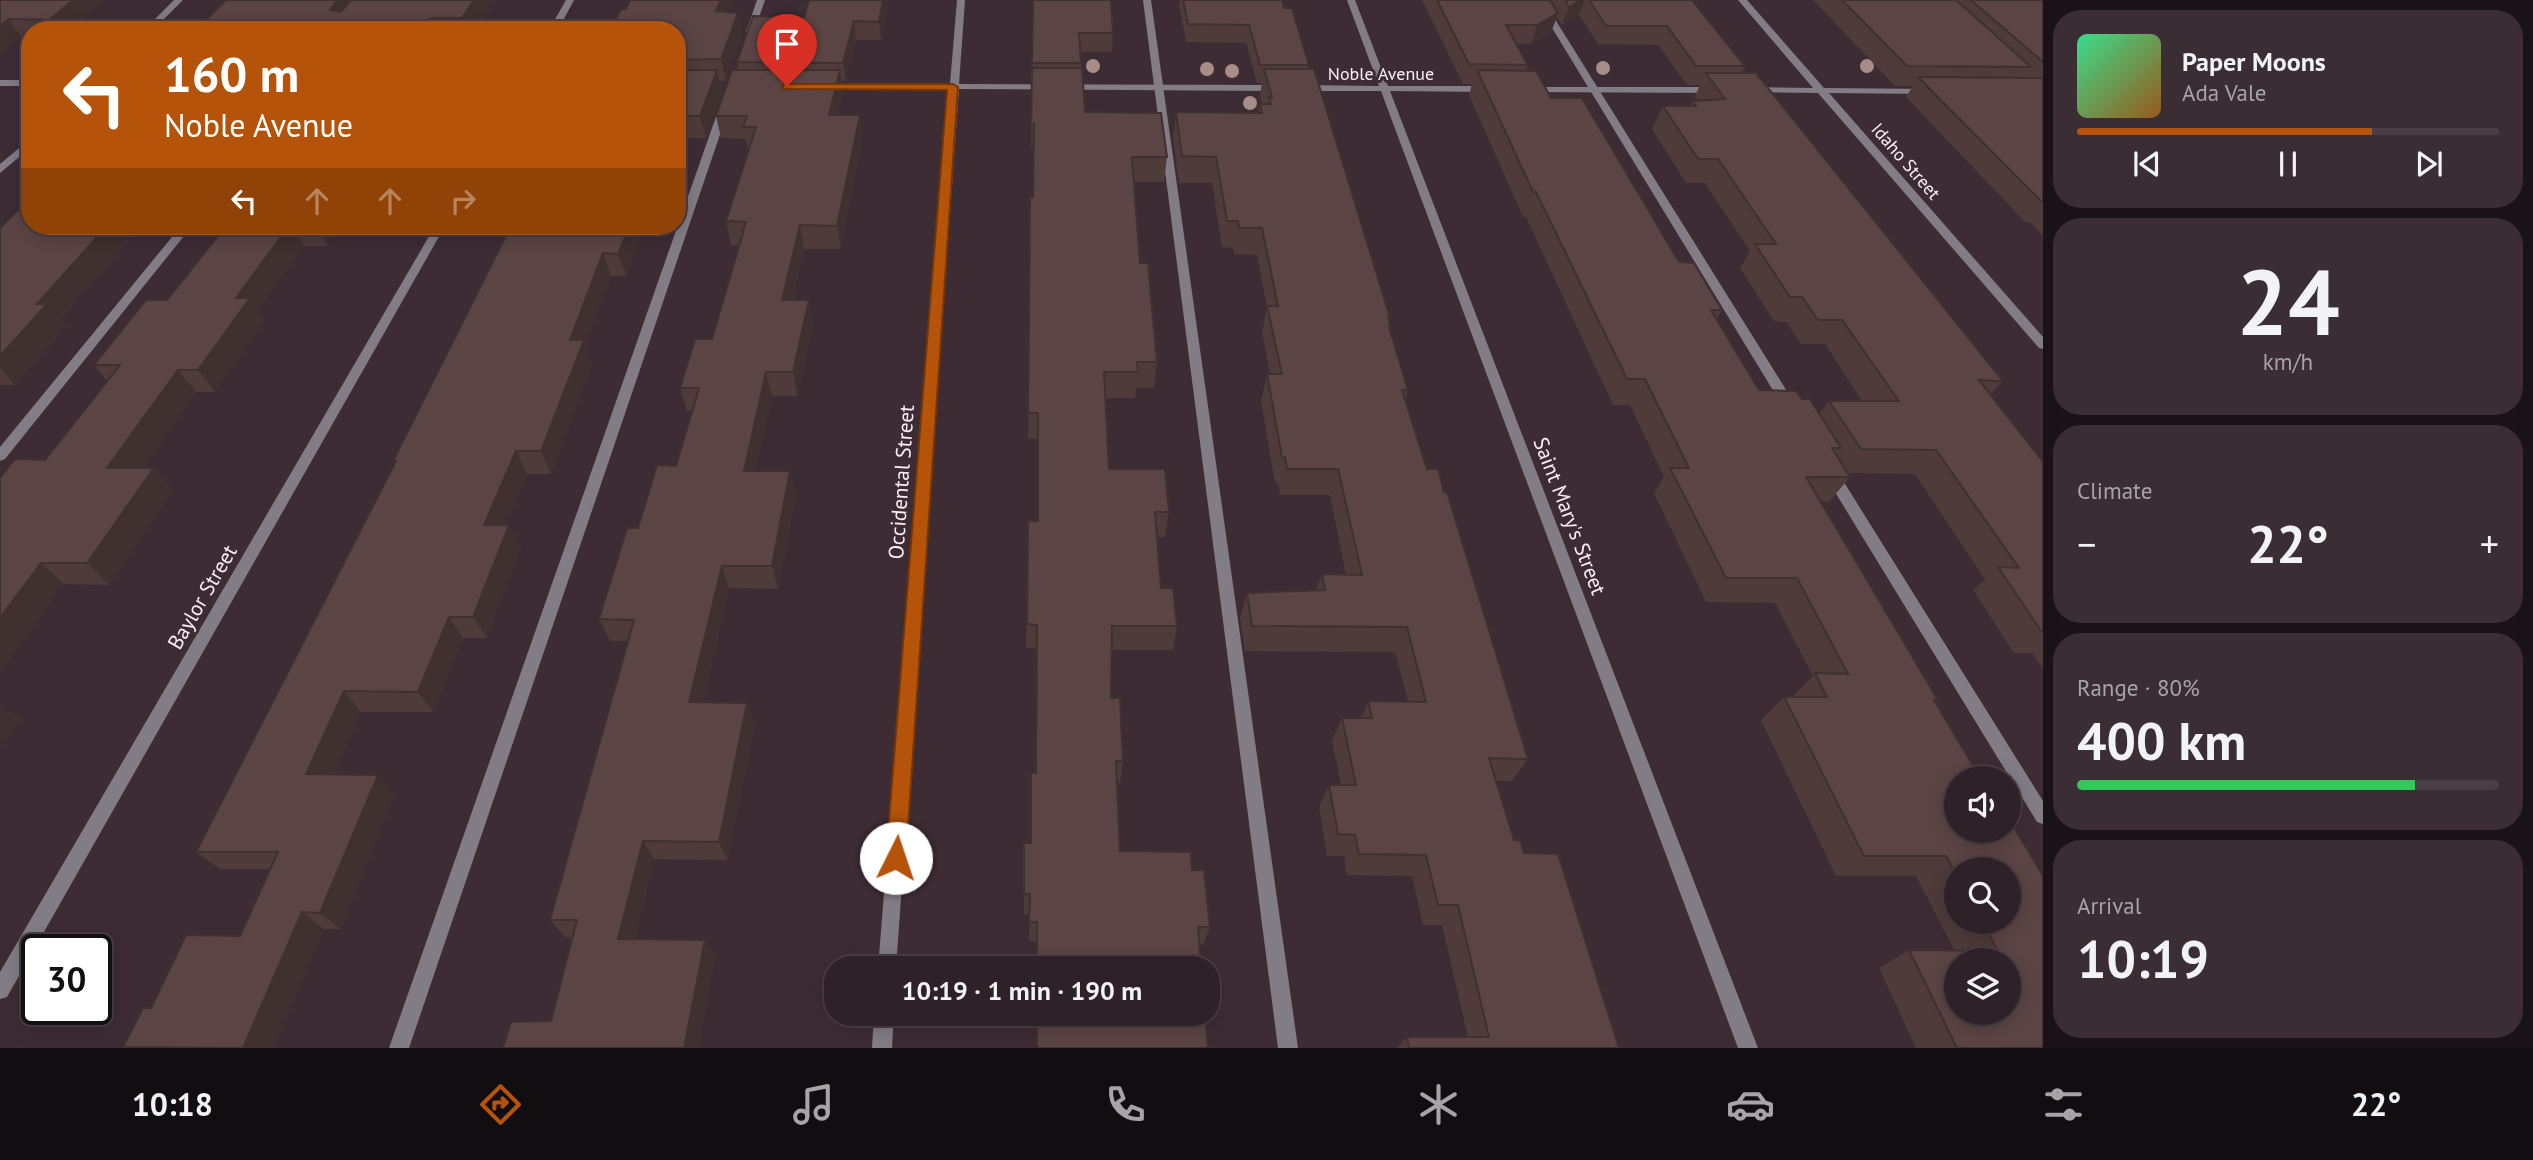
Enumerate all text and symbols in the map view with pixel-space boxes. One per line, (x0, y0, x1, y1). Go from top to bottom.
pin (757, 14, 817, 86)
icon: arrive (768, 25, 806, 63)
text: 160 m (164, 42, 299, 106)
text: Paper Moons (2182, 45, 2326, 78)
icon: left (49, 49, 140, 140)
street label: Noble Avenue (1328, 62, 1434, 85)
text: Ada Vale (2182, 78, 2266, 107)
text: Noble Avenue (164, 104, 353, 146)
street label: Idaho Street (1866, 118, 1946, 204)
icon: previous (2128, 145, 2166, 183)
icon: pause (2269, 145, 2307, 183)
icon: next (2410, 145, 2448, 183)
icon: left (225, 182, 263, 220)
icon: ahead (298, 182, 336, 220)
icon: ahead (371, 182, 409, 220)
icon: right (444, 182, 482, 220)
text: 24 (2236, 242, 2340, 360)
text: km/h (2263, 347, 2313, 376)
street label: Occidental Street (882, 404, 920, 560)
street label: Saint Mary's Street (1528, 433, 1612, 599)
text: Climate (2077, 476, 2152, 505)
text: 22° (2247, 510, 2329, 577)
text: − (2077, 519, 2096, 568)
text: + (2480, 519, 2499, 568)
street label: Baylor Street (161, 540, 243, 654)
text: Range · 80% (2077, 673, 2200, 702)
text: 400 km (2077, 707, 2246, 774)
map controls (1944, 766, 2021, 1025)
button: sound (1944, 766, 2021, 843)
position arrow (859, 821, 933, 895)
button: search (1944, 857, 2021, 934)
text: Arrival (2077, 891, 2141, 920)
text: 10:19 (2077, 925, 2209, 992)
speed limit sign: 30 (21, 934, 112, 1025)
button: layers (1944, 948, 2021, 1025)
text: 10:19 · 1 min · 190 m (902, 974, 1142, 1007)
icon: directions (476, 1080, 525, 1129)
icon: music (789, 1080, 838, 1129)
icon: phone (1101, 1080, 1150, 1129)
icon: climate (1414, 1080, 1463, 1129)
icon: car (1726, 1080, 1775, 1129)
icon: filters (2039, 1080, 2088, 1129)
text: 10:18 (132, 1083, 213, 1125)
text: 22° (2351, 1083, 2401, 1125)

